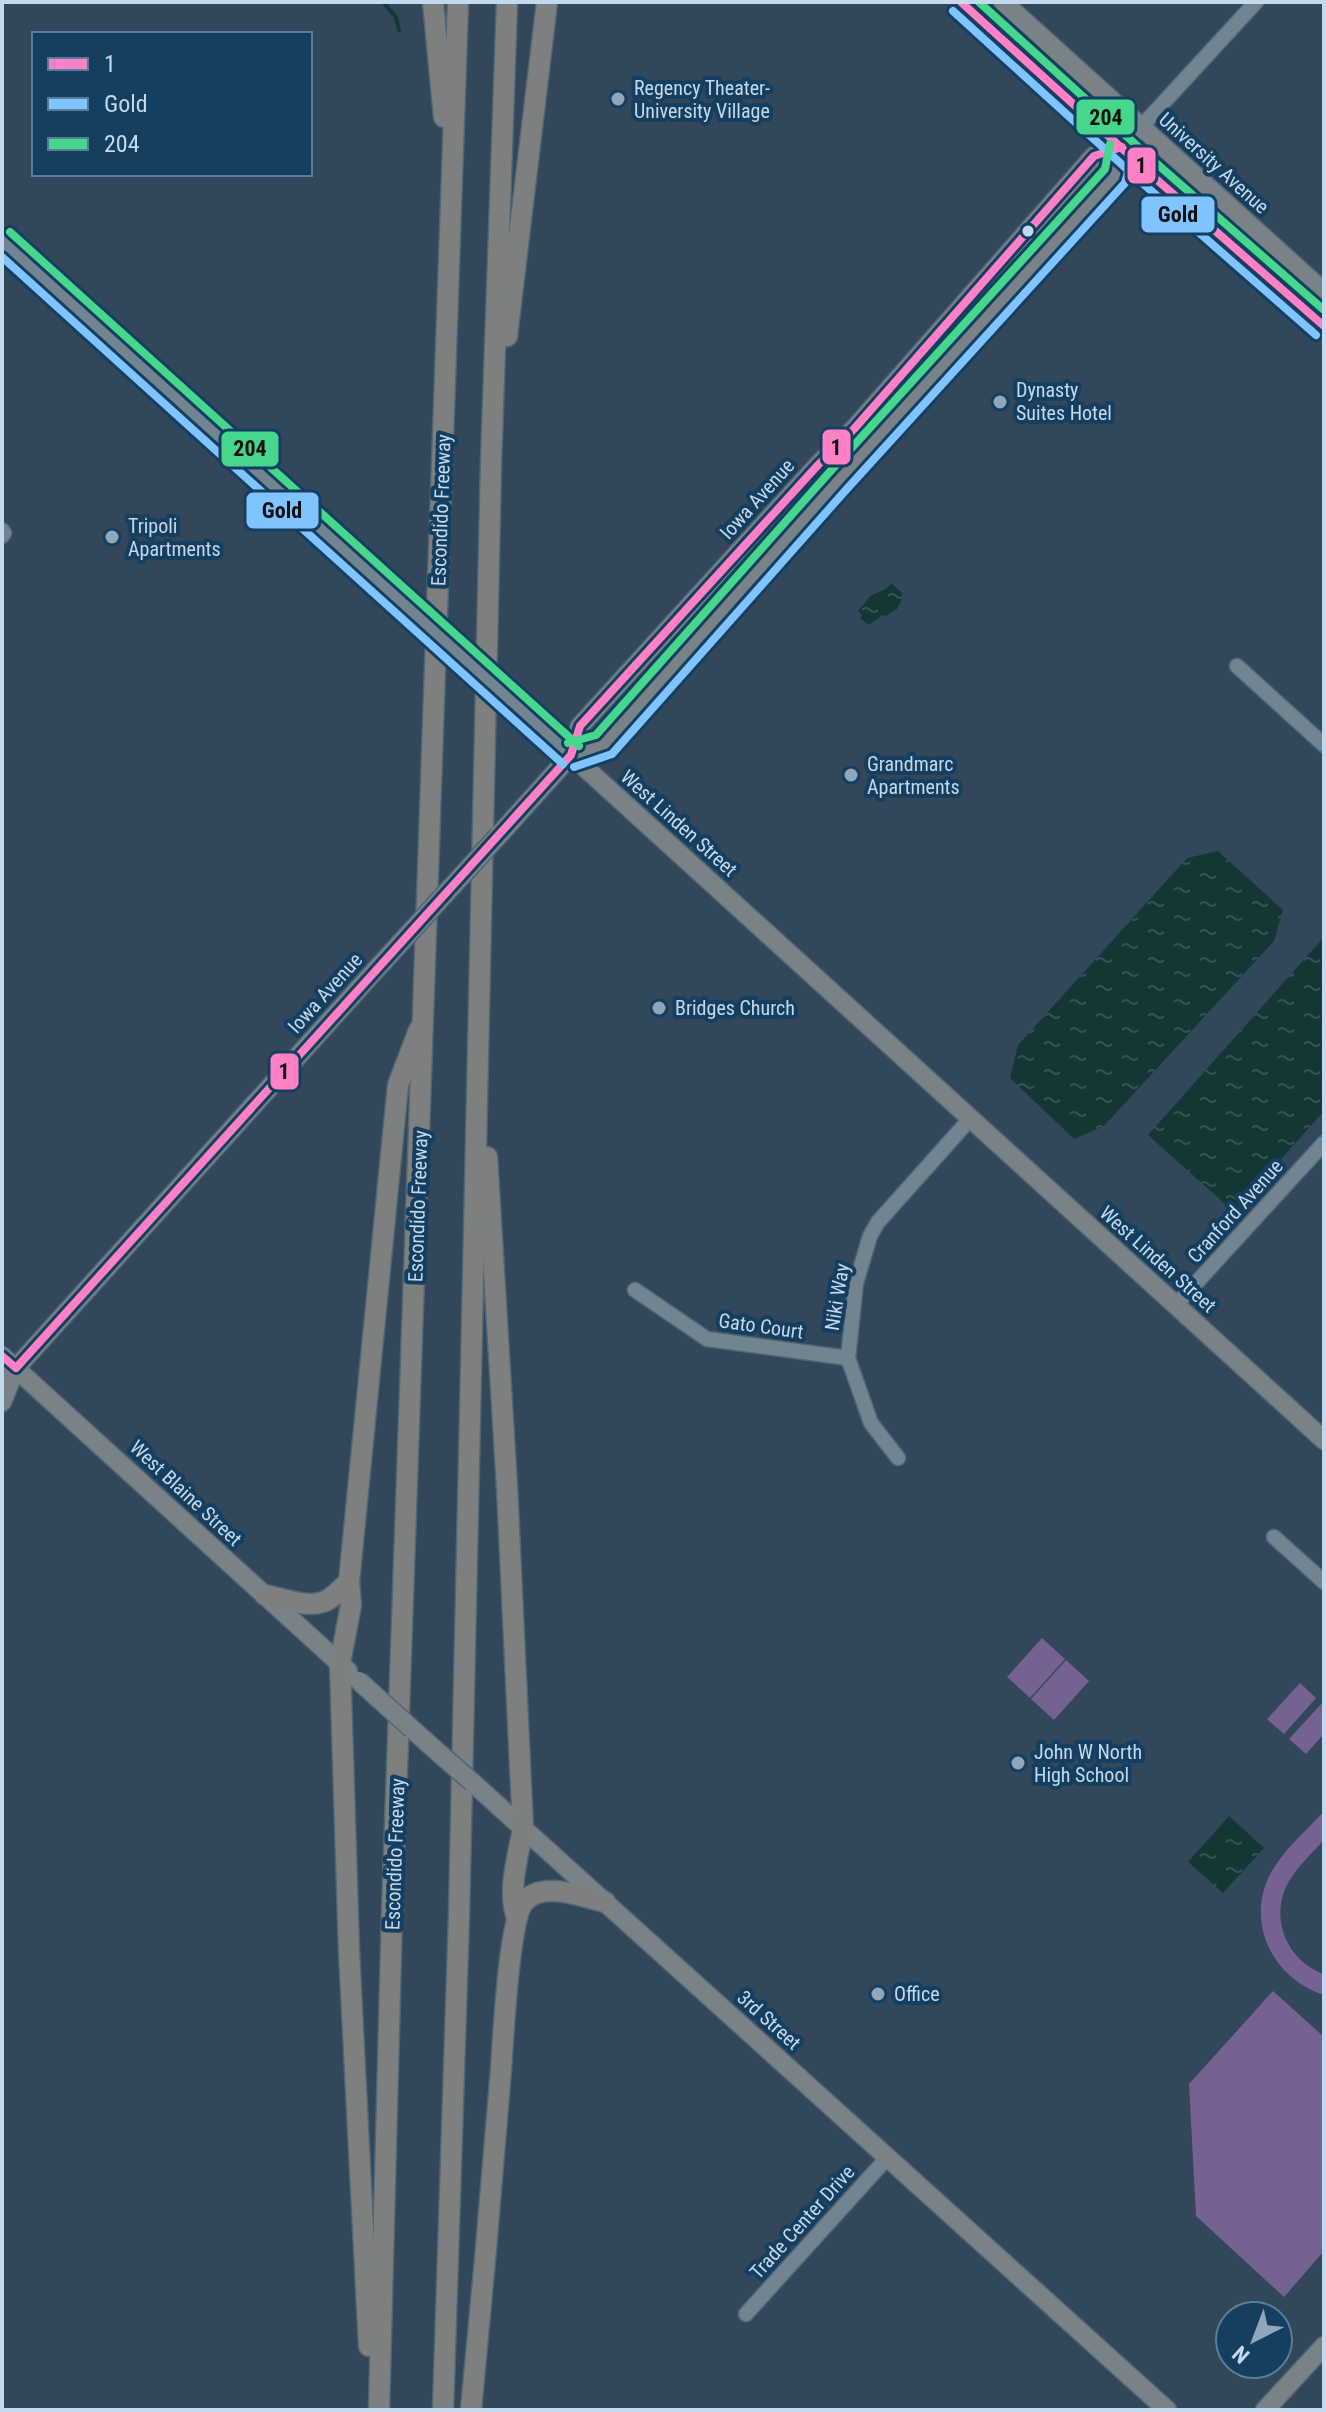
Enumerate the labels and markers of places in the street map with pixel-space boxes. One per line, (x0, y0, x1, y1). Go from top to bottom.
place label: Regency Theater- University Village (634, 76, 770, 123)
marker: Regency Theater- University Village (609, 90, 627, 108)
unlabelled marker (1020, 223, 1036, 239)
place label: Dynasty Suites Hotel (1016, 378, 1112, 425)
marker: Dynasty Suites Hotel (991, 393, 1009, 411)
place label: Tripoli Apartments (128, 514, 221, 561)
marker: Tripoli Apartments (103, 528, 121, 546)
place label: Grandmarc Apartments (867, 752, 960, 799)
marker: Grandmarc Apartments (842, 766, 860, 784)
place label: Bridges Church (675, 996, 795, 1020)
marker: Bridges Church (650, 999, 668, 1017)
place label: John W North High School (1034, 1740, 1142, 1787)
marker: John W North High School (1009, 1754, 1027, 1772)
place label: Office (894, 1982, 940, 2006)
marker: Office (869, 1985, 887, 2003)

